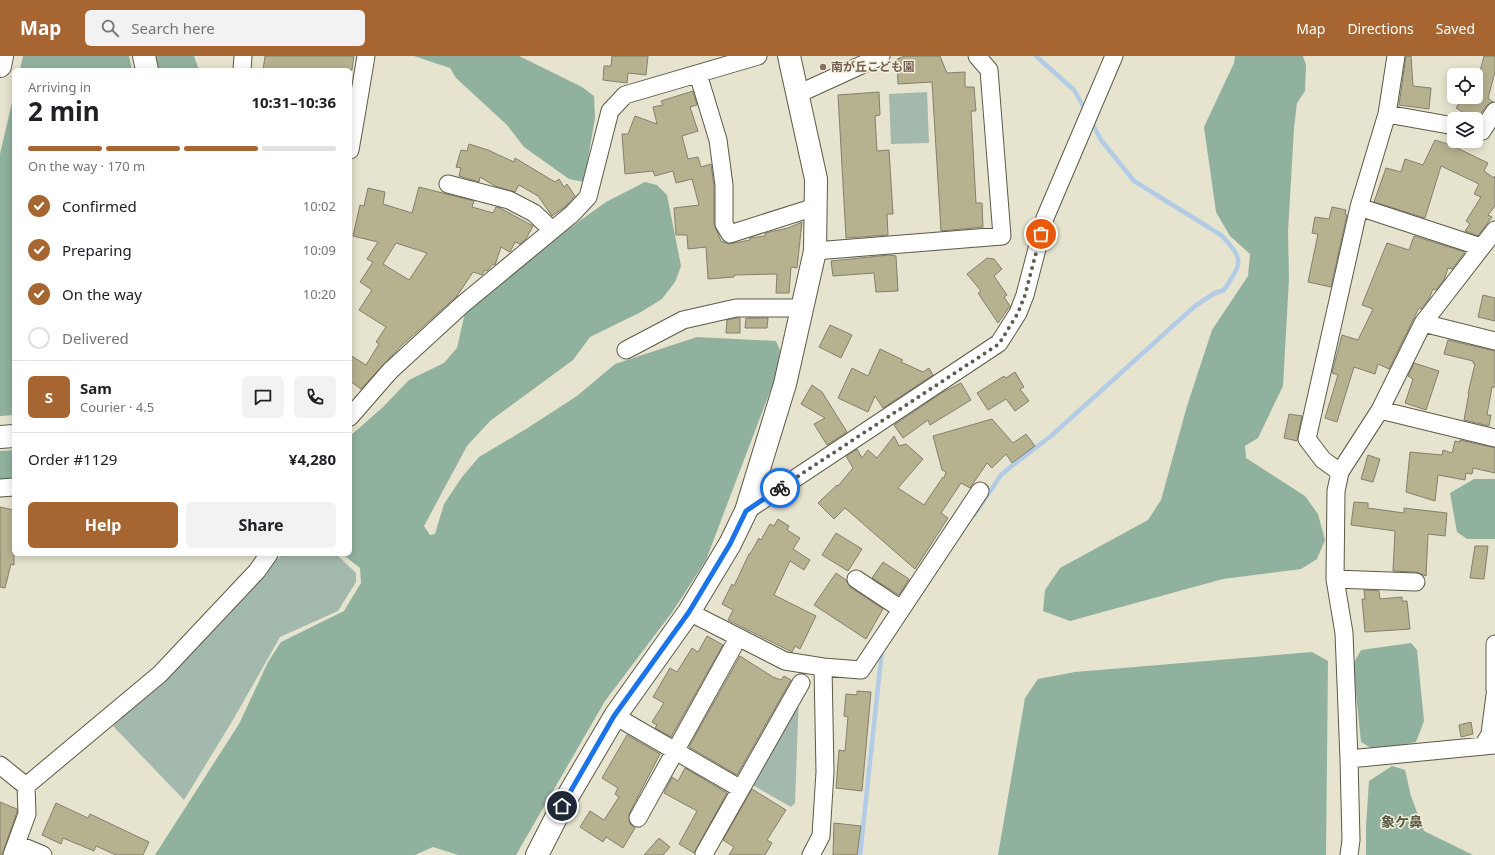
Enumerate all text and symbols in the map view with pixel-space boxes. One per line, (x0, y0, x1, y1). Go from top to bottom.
search box (85, 10, 365, 46)
text: Map (20, 15, 61, 41)
icon: search (99, 17, 121, 39)
text: Search here (131, 18, 215, 38)
text: Map (1296, 19, 1325, 38)
text: Directions (1347, 19, 1414, 38)
text: Saved (1436, 19, 1475, 38)
place label: 南が丘こども園 (831, 58, 915, 75)
marker: 南が丘こども園 (818, 62, 828, 72)
map controls (1447, 68, 1483, 148)
button: locate (1447, 68, 1483, 104)
text: Arriving in (28, 78, 91, 96)
text: 10:31–10:36 (251, 92, 336, 112)
text: 2 min (28, 93, 100, 129)
button: layers (1447, 112, 1483, 148)
text: On the way · 170 m (28, 157, 145, 175)
icon: check (28, 195, 50, 217)
text: Confirmed (62, 196, 137, 216)
text: 10:02 (303, 197, 336, 215)
pin (1024, 217, 1058, 251)
icon: bag (1030, 223, 1052, 245)
icon: check (28, 239, 50, 261)
text: Preparing (62, 240, 132, 260)
text: 10:09 (303, 241, 336, 259)
icon: check (28, 283, 50, 305)
text: On the way (62, 284, 142, 304)
text: 10:20 (303, 285, 336, 303)
text: Delivered (62, 328, 129, 348)
button: chat (242, 376, 284, 418)
button: phone (294, 376, 336, 418)
text: Sam (80, 378, 112, 398)
text: S (45, 387, 53, 407)
text: Courier · 4.5 (80, 398, 154, 416)
text: Order #1129 (28, 449, 117, 469)
text: ¥4,280 (289, 449, 336, 469)
courier (760, 468, 800, 508)
icon: bike (769, 477, 791, 499)
button: Help (28, 502, 178, 548)
button: Share (186, 502, 336, 548)
pin (545, 789, 579, 823)
icon: home (551, 795, 573, 817)
district label: 象ケ鼻 (1381, 812, 1423, 831)

